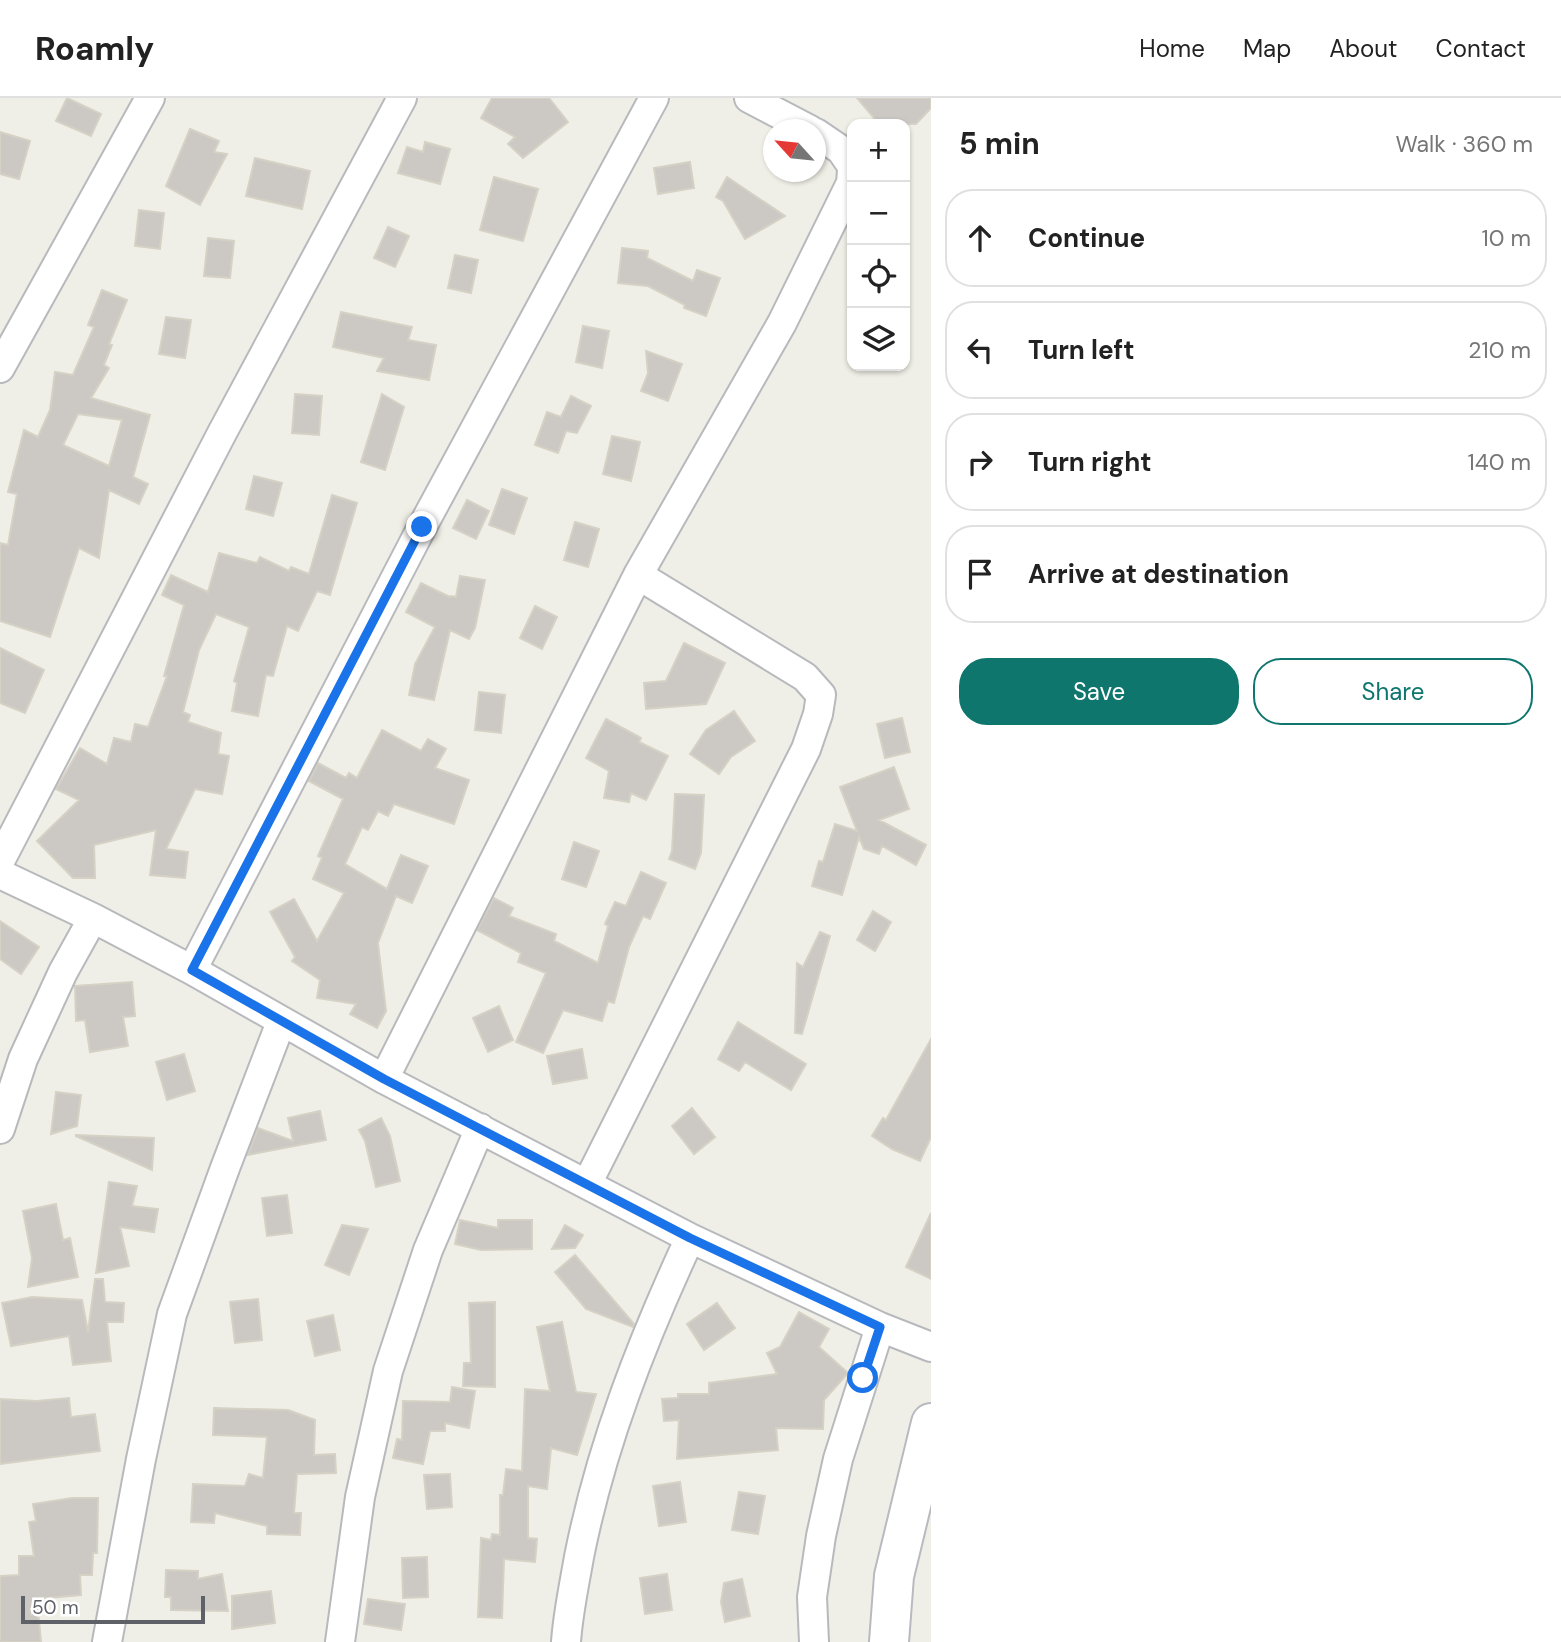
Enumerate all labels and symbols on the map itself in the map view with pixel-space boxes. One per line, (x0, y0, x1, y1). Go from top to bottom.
north arrow (763, 119, 826, 182)
route end (406, 511, 437, 542)
route start (847, 1362, 878, 1393)
scale bar (21, 1593, 205, 1625)

